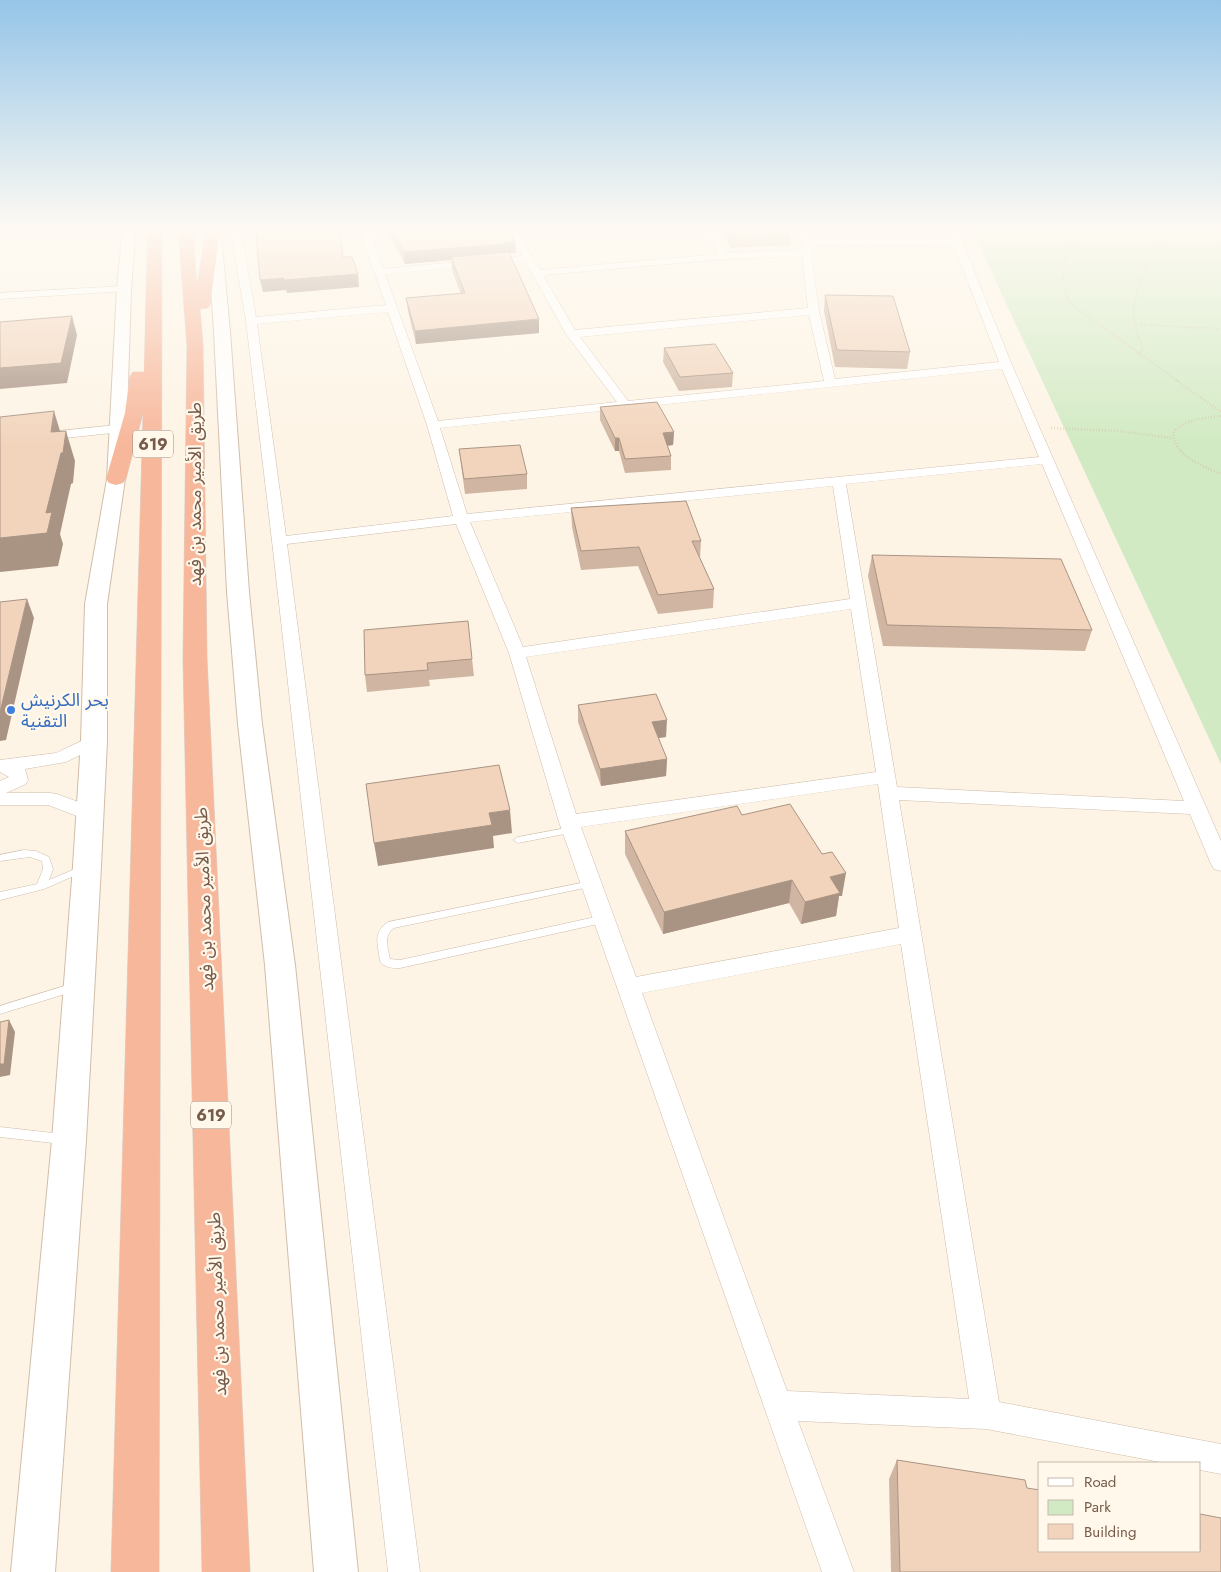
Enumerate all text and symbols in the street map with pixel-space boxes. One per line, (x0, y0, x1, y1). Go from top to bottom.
street label: طريق الأمير محمد بن فهد (182, 402, 208, 586)
road number: 619 (133, 430, 173, 458)
place label: بحر الكرنيش التقنية (21, 687, 109, 734)
marker: بحر الكرنيش التقنية (5, 704, 17, 716)
street label: طريق الأمير محمد بن فهد (188, 807, 220, 991)
road number: 619 (191, 1102, 231, 1128)
street label: طريق الأمير محمد بن فهد (201, 1212, 233, 1396)
legend (1038, 1462, 1201, 1552)
text: Road (1084, 1471, 1116, 1493)
text: Park (1084, 1496, 1111, 1518)
text: Building (1084, 1521, 1136, 1543)

